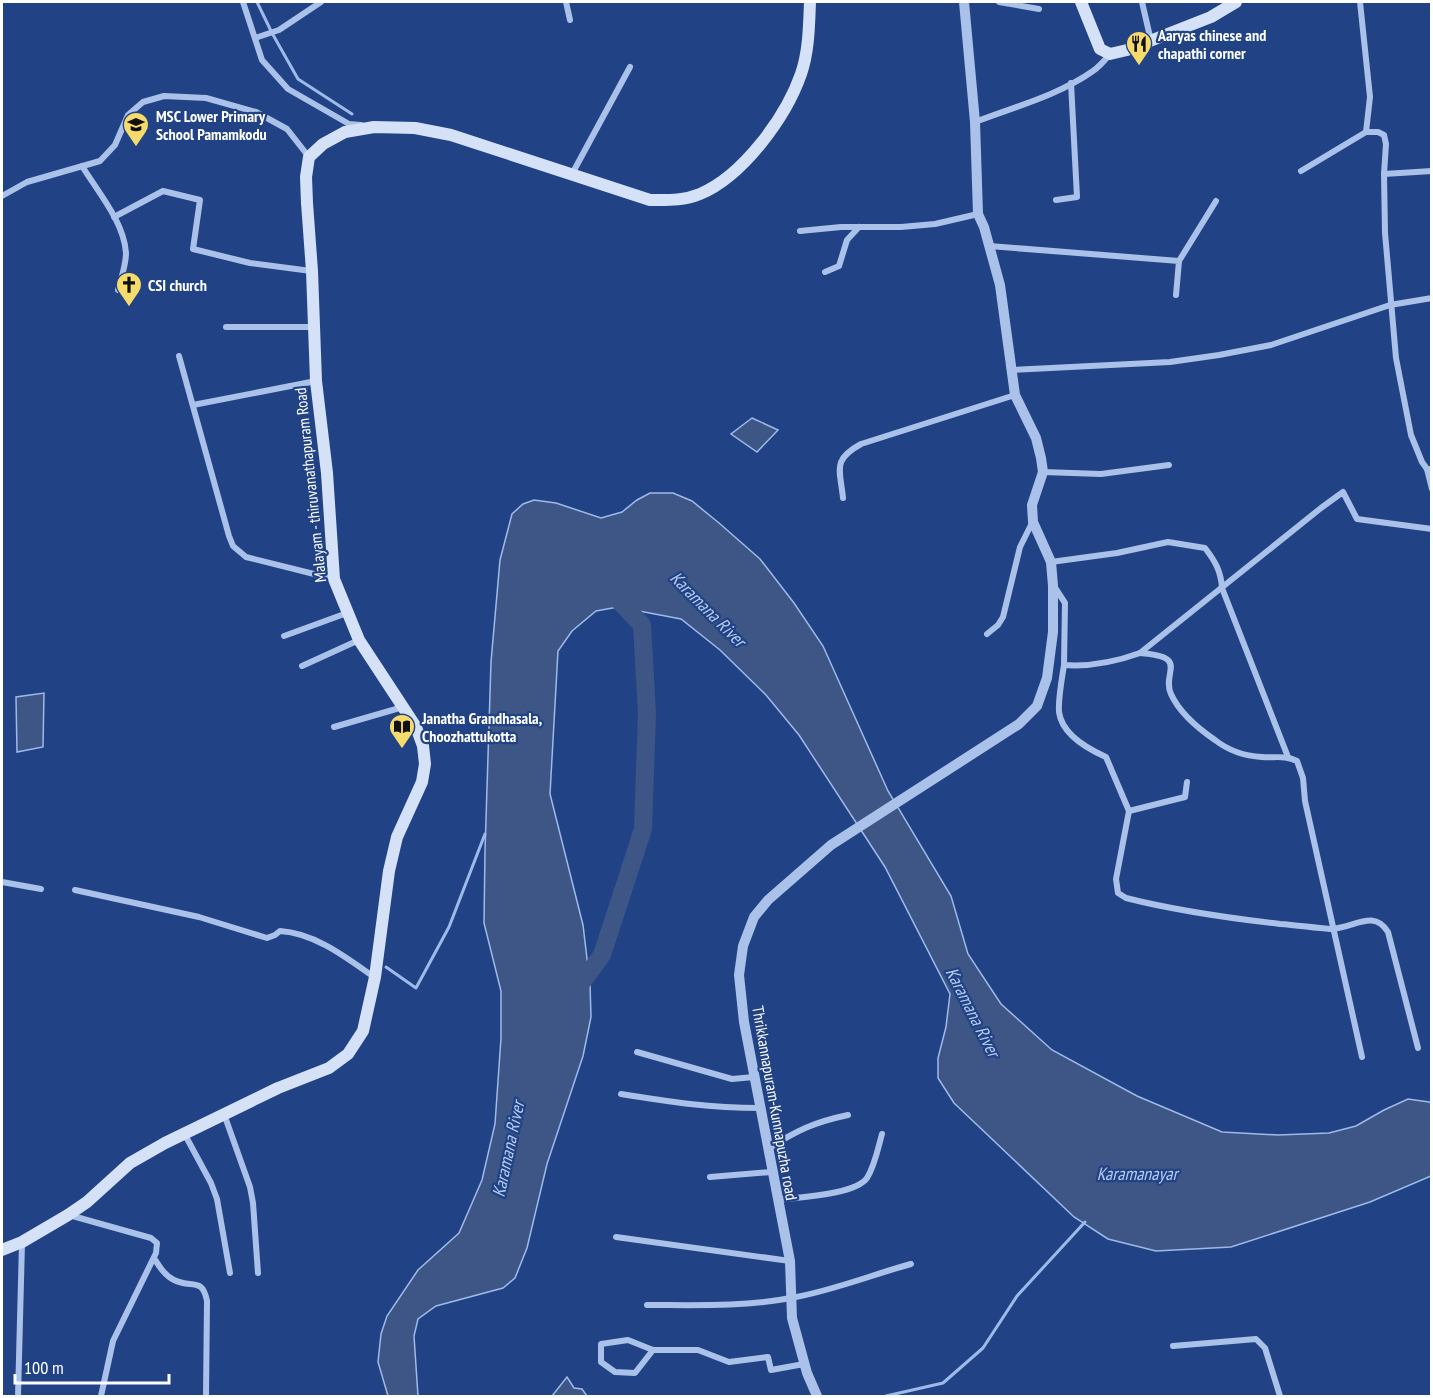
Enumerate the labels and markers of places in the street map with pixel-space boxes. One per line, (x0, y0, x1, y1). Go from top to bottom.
place label: Aaryas chinese and chapathi corner (1157, 25, 1266, 63)
restaurant icon: Aaryas chinese and chapathi corner (1124, 29, 1154, 67)
place label: MSC Lower Primary School Pamamkodu (156, 106, 267, 144)
school or university icon: MSC Lower Primary School Pamamkodu (121, 110, 151, 148)
church icon: CSI church (114, 270, 144, 308)
place label: CSI church (148, 275, 207, 295)
place label: Janatha Grandhasala, Choozhattukotta (421, 708, 542, 746)
library icon: Janatha Grandhasala, Choozhattukotta (387, 712, 417, 750)

